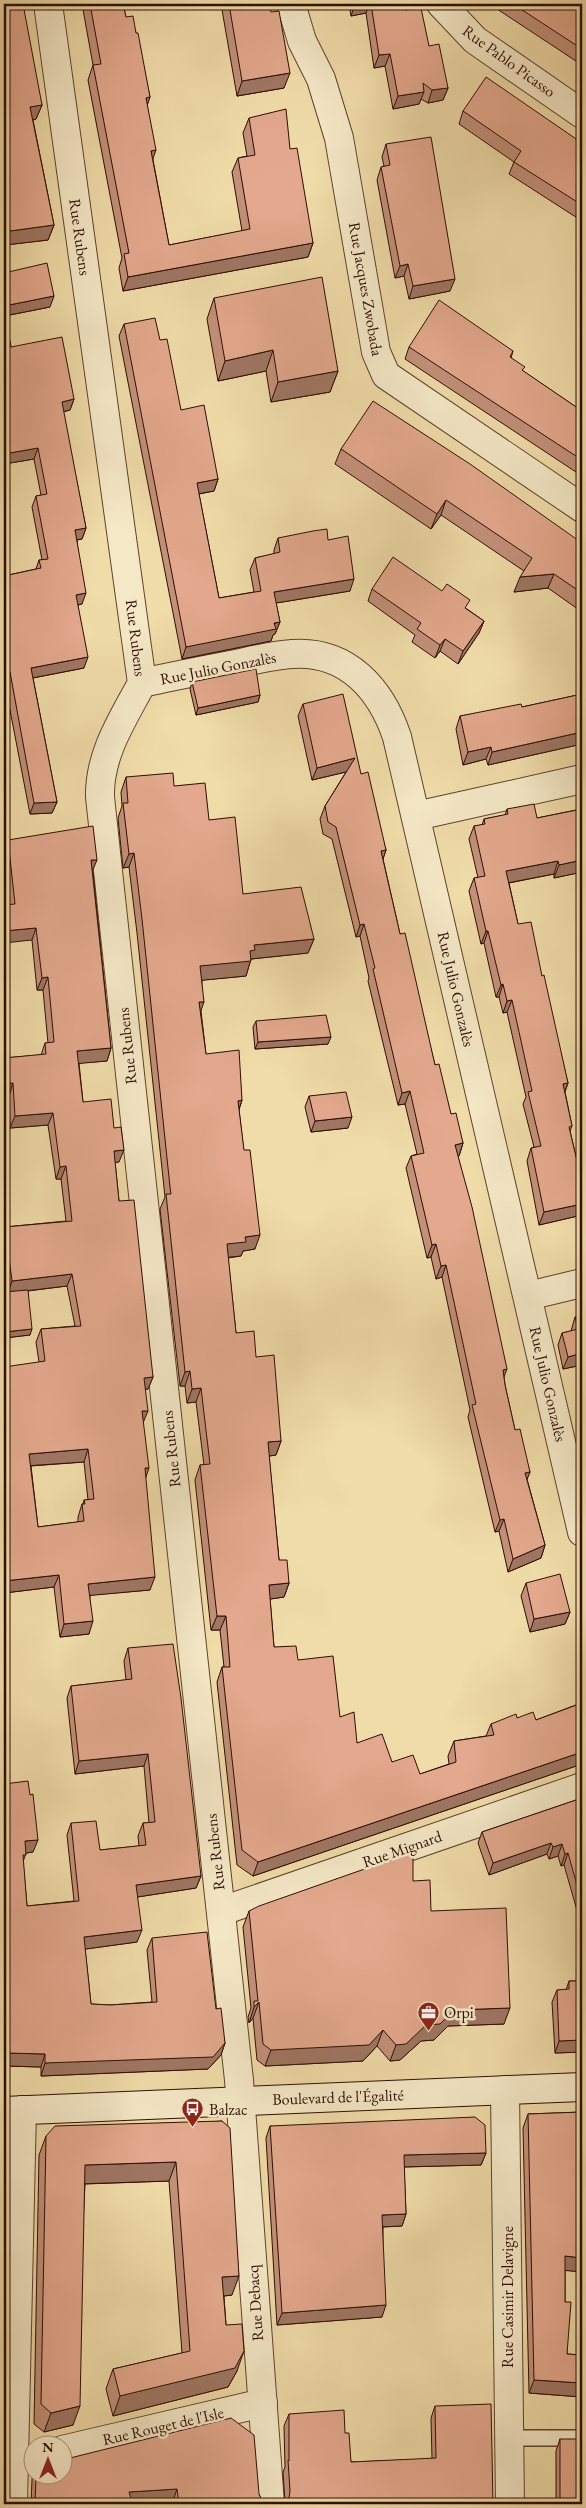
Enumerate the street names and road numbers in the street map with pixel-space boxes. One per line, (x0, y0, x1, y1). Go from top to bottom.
street label: Rue Pablo Picasso (458, 20, 560, 102)
street label: Rue Rubens (64, 197, 96, 277)
street label: Rue Jacques Zwobada (344, 220, 388, 358)
street label: Rue Rubens (121, 598, 151, 678)
street label: Rue Julio Gonzalès (158, 646, 278, 690)
street label: Rue Julio Gonzalès (433, 929, 479, 1049)
street label: Rue Rubens (113, 1007, 141, 1085)
street label: Rue Julio Gonzalès (525, 1324, 571, 1444)
street label: Rue Rubens (157, 1410, 185, 1488)
street label: Rue Rubens (201, 1813, 229, 1891)
street label: Rue Mignard (359, 1825, 445, 1872)
street label: Boulevard de l'Égalité (272, 2084, 404, 2110)
street label: Rue Casimir Delavigne (497, 2226, 518, 2368)
street label: Rue Debacq (242, 2264, 268, 2342)
street label: Rue Rouget de l'Isle (100, 2402, 226, 2450)

